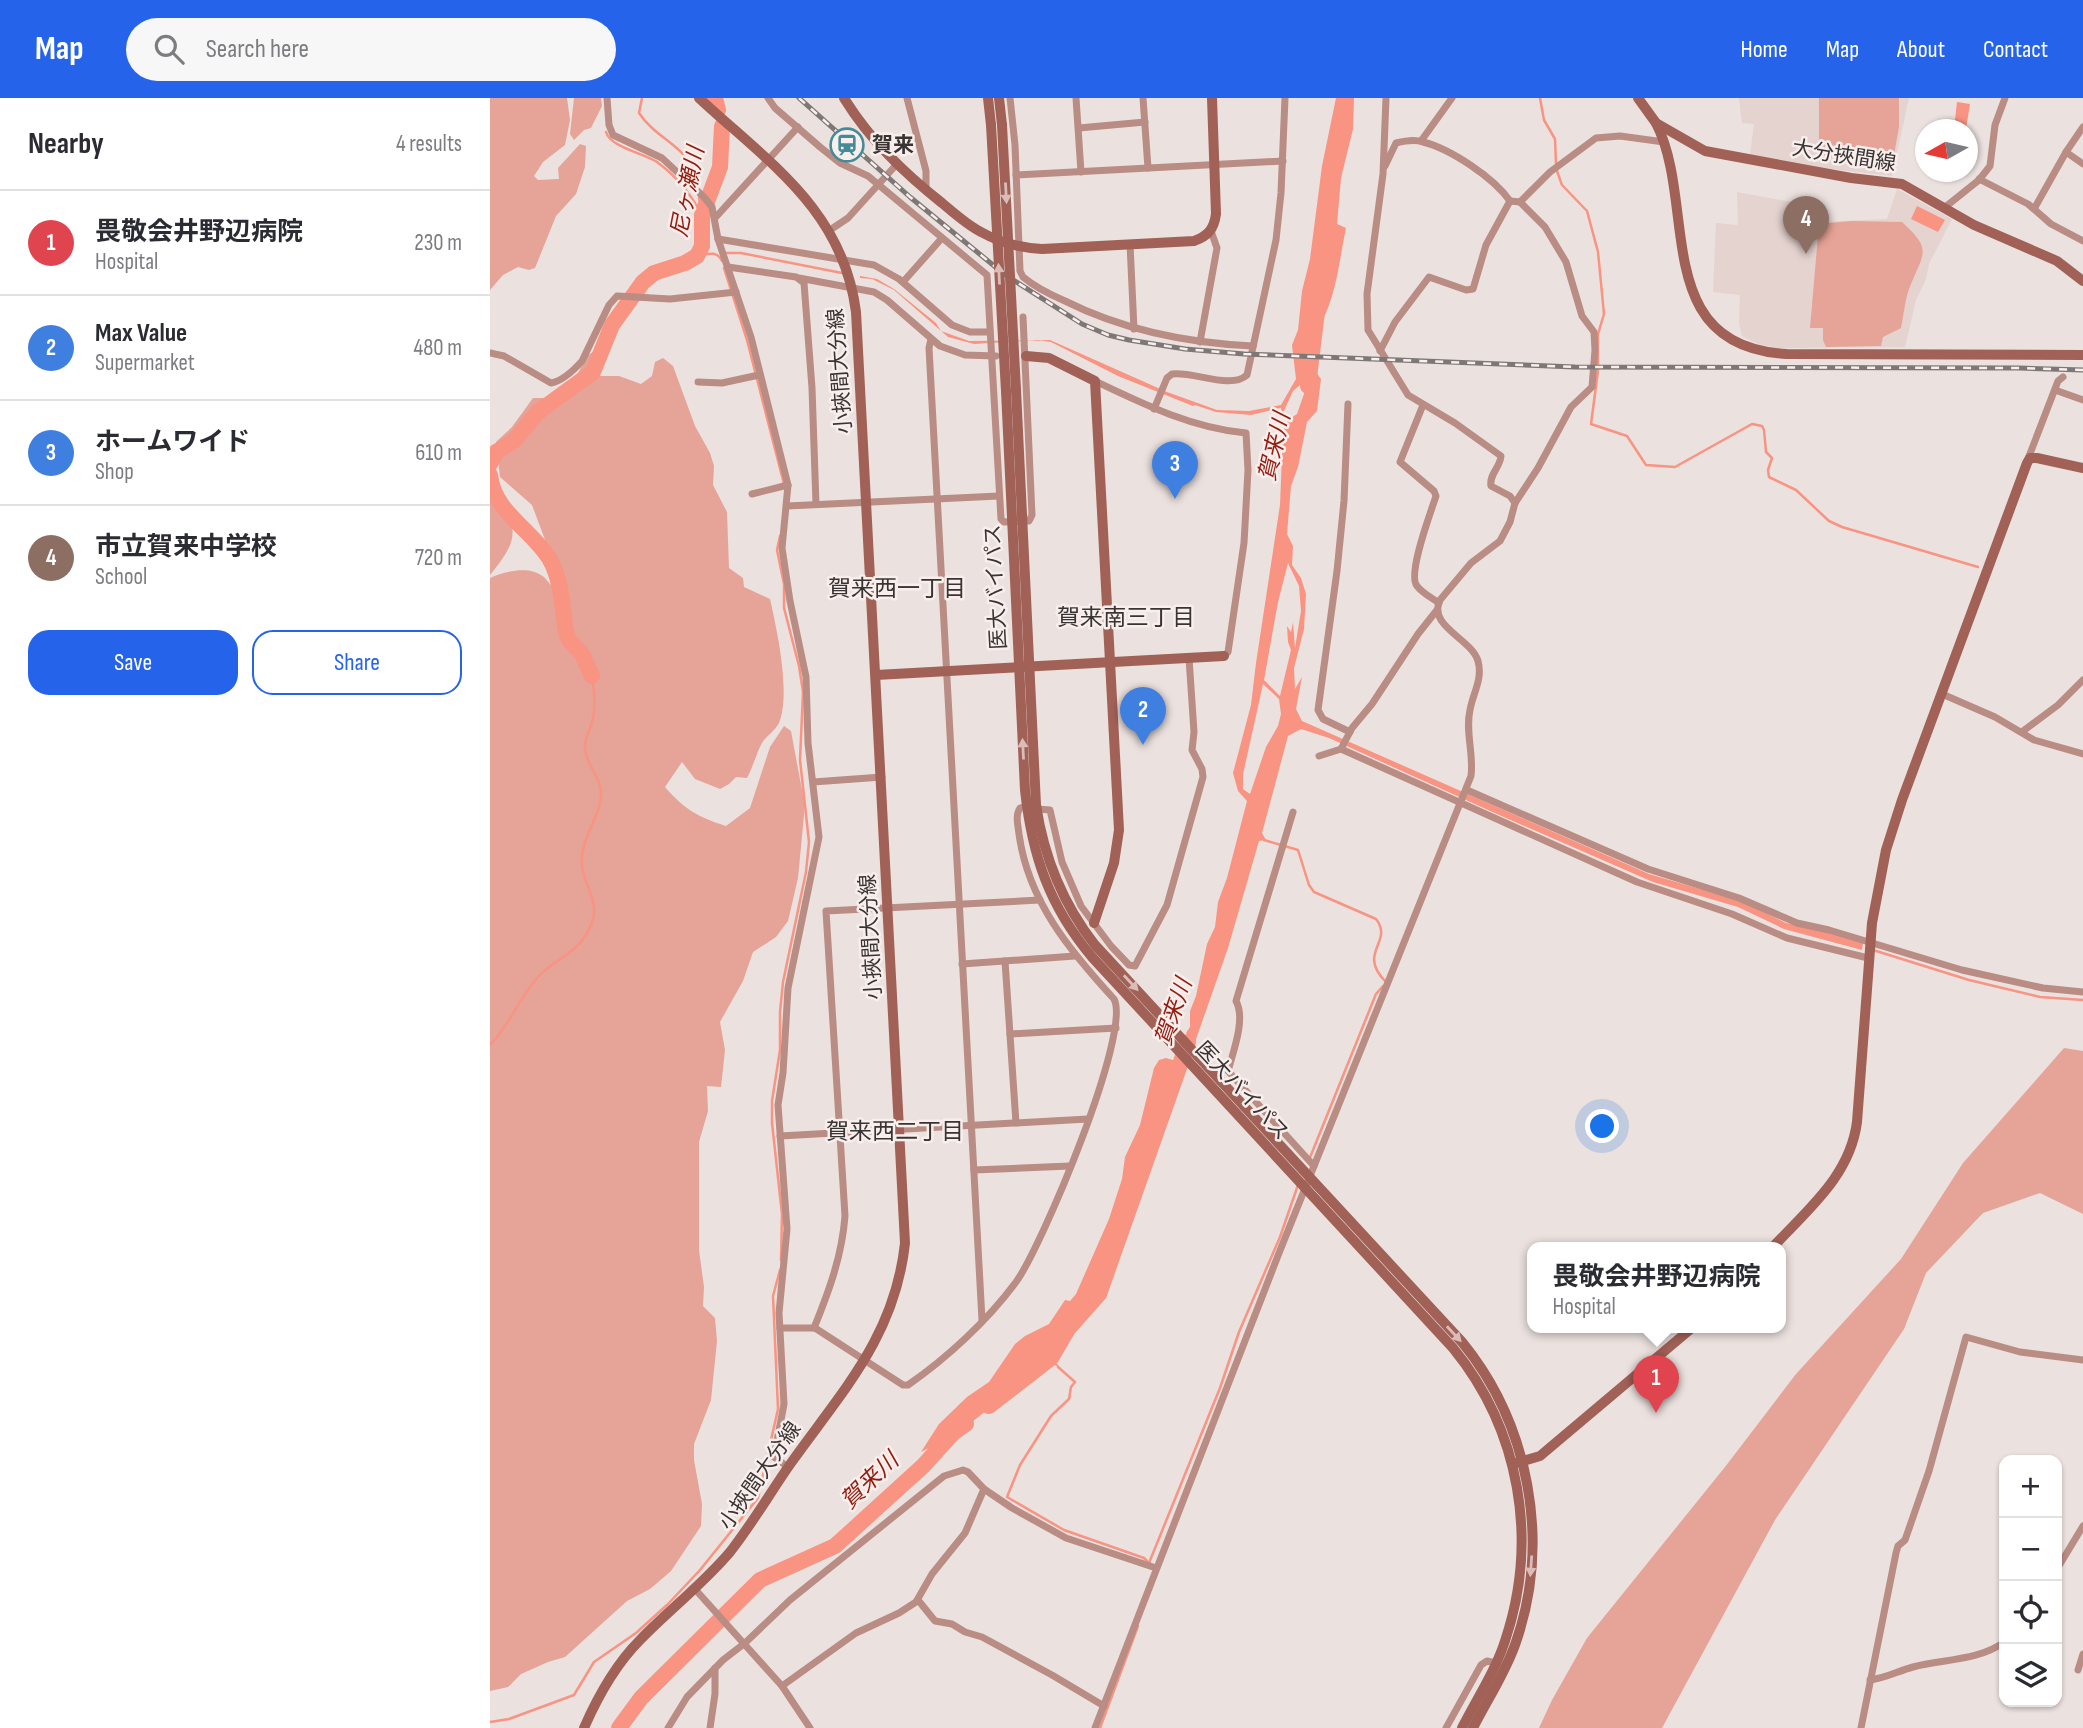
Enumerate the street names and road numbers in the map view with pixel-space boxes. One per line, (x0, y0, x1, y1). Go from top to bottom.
street label: 大分挾間線 (1790, 135, 1898, 177)
street label: 小挾間大分線 (823, 307, 857, 435)
street label: 医大バイパス (980, 524, 1012, 650)
street label: 小挾間大分線 (855, 873, 887, 1001)
street label: 医大バイパス (1190, 1037, 1294, 1145)
street label: 小挾間大分線 (714, 1417, 806, 1535)

